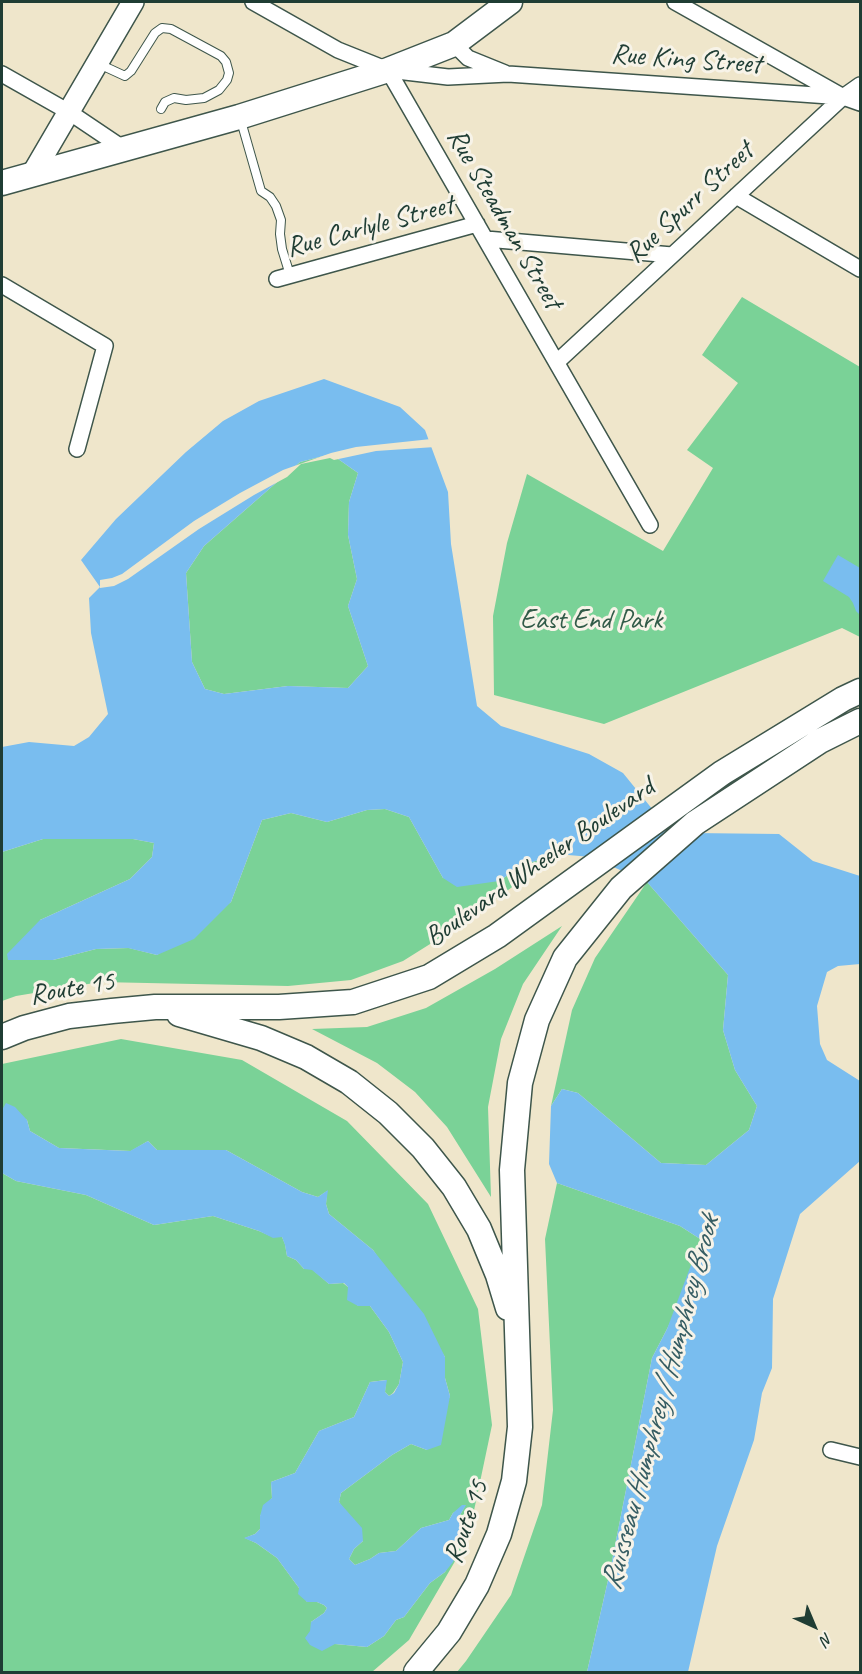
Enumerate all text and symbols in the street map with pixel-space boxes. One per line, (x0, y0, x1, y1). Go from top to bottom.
street label: Rue King Street (610, 38, 762, 82)
street label: Rue Steadman Street (439, 123, 569, 315)
street label: Rue Spurr Street (619, 135, 761, 271)
street label: Rue Carlyle Street (283, 189, 457, 265)
park label: East End Park (520, 604, 662, 638)
street label: Boulevard Wheeler Boulevard (419, 771, 661, 955)
street label: Route 15 (27, 965, 117, 1013)
water label: Ruisseau Humphrey / Humphrey Brook (594, 1212, 728, 1594)
street label: Route 15 (437, 1476, 497, 1568)
north arrow (784, 1596, 844, 1656)
text: N (816, 1628, 837, 1650)

